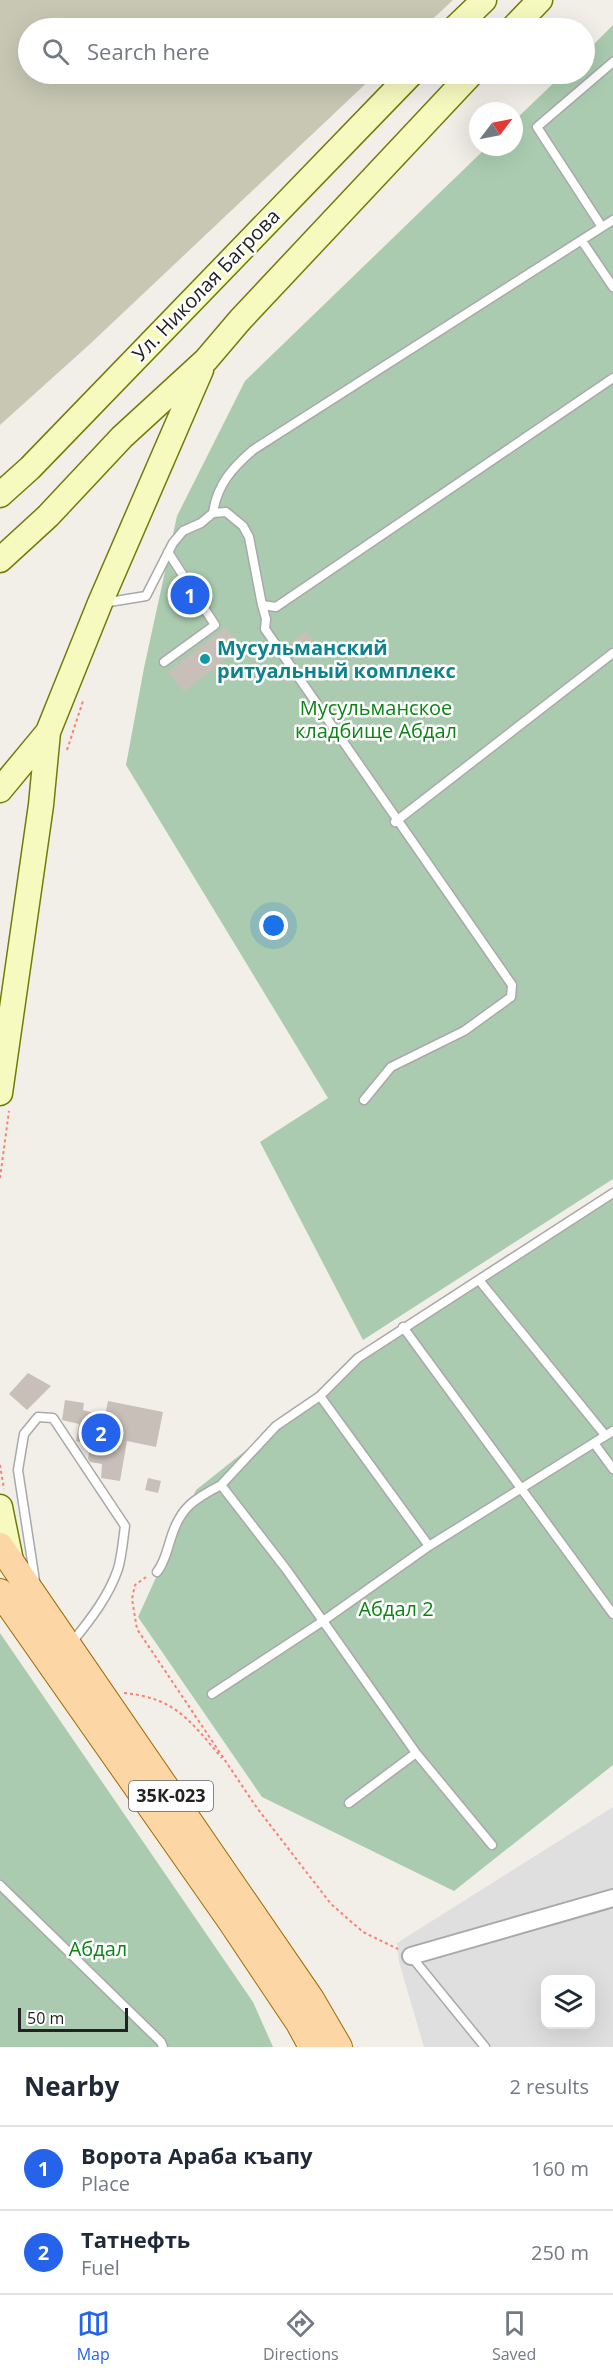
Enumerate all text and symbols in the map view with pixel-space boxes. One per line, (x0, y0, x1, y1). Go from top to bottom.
search box (18, 18, 595, 84)
icon: search (39, 35, 72, 68)
text: Search here (87, 36, 210, 66)
north arrow (469, 102, 523, 156)
street label: Ул. Николая Багрова (126, 203, 285, 367)
pin: 1 (170, 572, 210, 618)
place label: Мусульманский ритуальный комплекс (217, 634, 456, 684)
marker: Мусульманский ритуальный комплекс (198, 652, 212, 666)
park label: Мусульманское кладбище Абдал (295, 694, 457, 744)
your location (259, 911, 288, 940)
pin: 2 (82, 1410, 120, 1456)
park label: Абдал 2 (358, 1595, 434, 1622)
road number: 35К-023 (129, 1781, 213, 1811)
park label: Абдал (69, 1935, 127, 1962)
map controls (541, 1975, 595, 2029)
button: layers (541, 1975, 595, 2029)
scale bar (18, 2005, 128, 2032)
text: 50 m (27, 2007, 64, 2029)
text: Nearby (24, 2068, 119, 2104)
text: 2 results (509, 2073, 589, 2100)
text: Ворота Араба къапу (81, 2140, 313, 2170)
text: 1 (38, 2155, 49, 2182)
text: 160 m (531, 2155, 589, 2182)
text: Place (81, 2170, 130, 2197)
text: Татнефть (81, 2224, 190, 2254)
text: 2 (38, 2239, 49, 2266)
text: 250 m (531, 2239, 589, 2266)
text: Fuel (81, 2254, 120, 2281)
tab: Map (77, 2307, 110, 2365)
tab: Directions (263, 2307, 339, 2365)
tab: Saved (492, 2307, 536, 2365)

